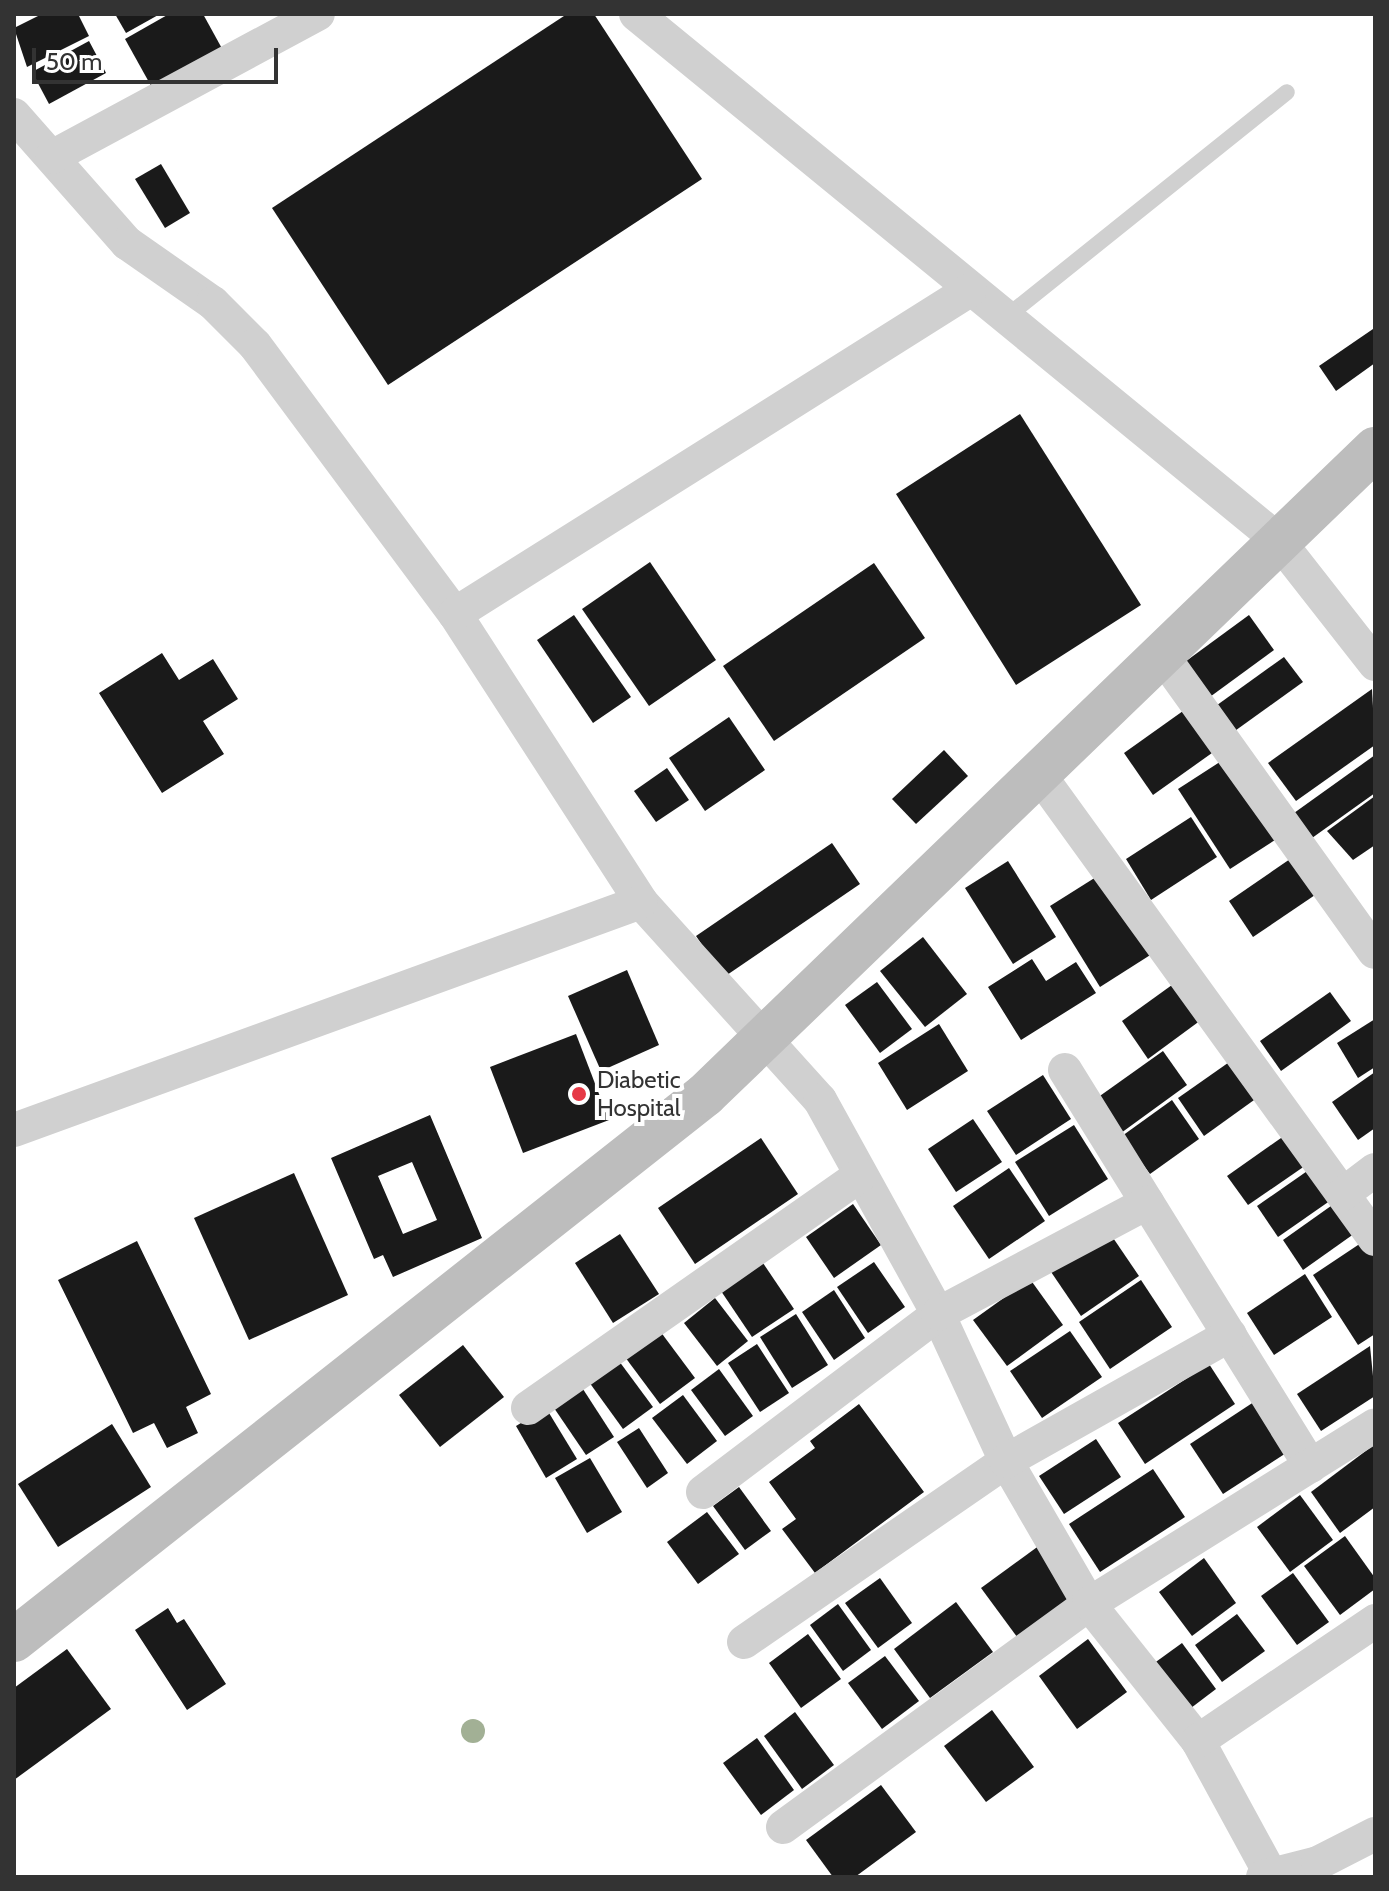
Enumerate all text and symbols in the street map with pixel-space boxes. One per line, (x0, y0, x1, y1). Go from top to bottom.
scale bar (36, 32, 282, 82)
text: 50 m (46, 47, 102, 76)
place label: Diabetic Hospital (597, 1066, 681, 1122)
marker: Diabetic Hospital (568, 1083, 590, 1105)

